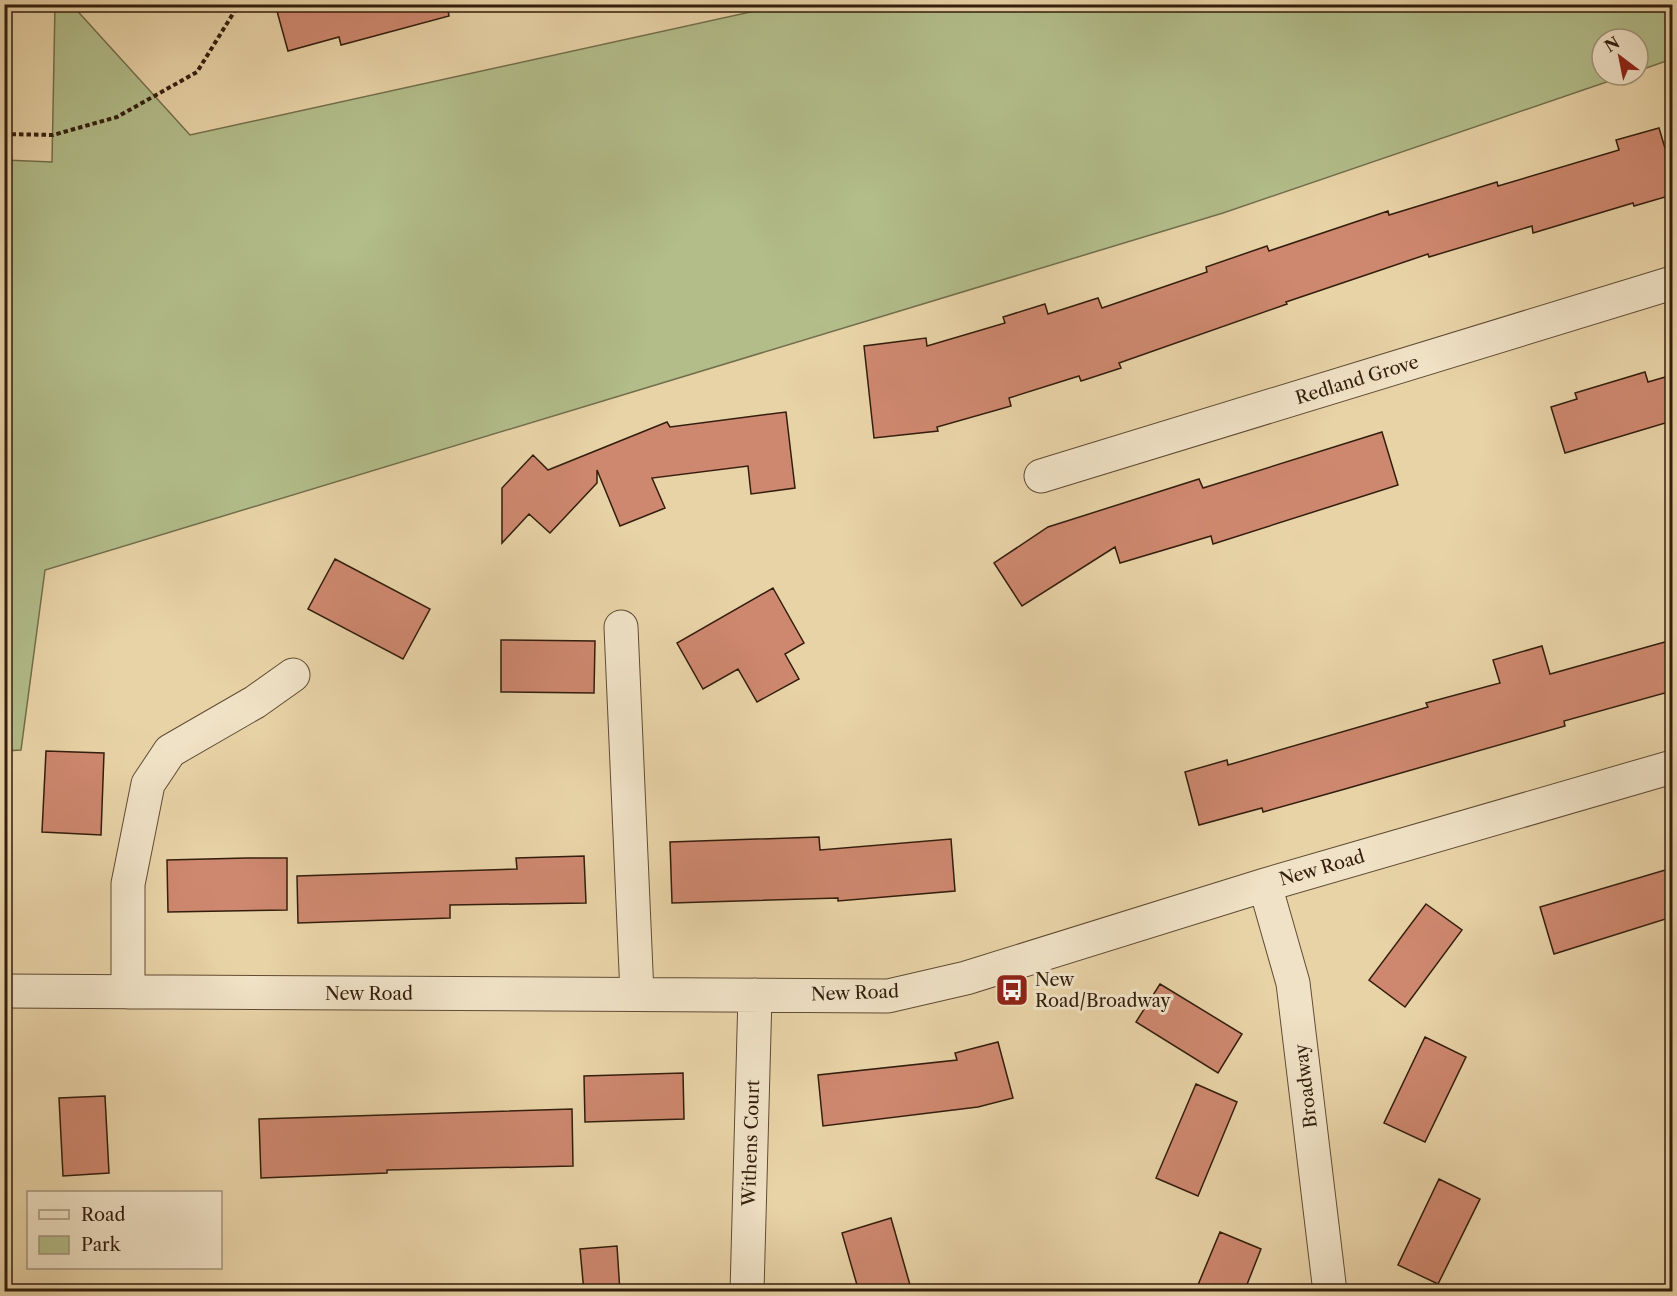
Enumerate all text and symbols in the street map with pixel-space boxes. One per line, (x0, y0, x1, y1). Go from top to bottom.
north arrow (1590, 27, 1650, 87)
text: N (1601, 32, 1623, 56)
street label: Redland Grove (1293, 351, 1421, 409)
street label: New Road (1277, 845, 1367, 891)
place label: New Road/Broadway (1035, 969, 1172, 1012)
bus stop icon: New Road/Broadway (994, 972, 1030, 1008)
street label: New Road (811, 980, 899, 1006)
street label: New Road (325, 983, 413, 1005)
street label: Broadway (1290, 1042, 1322, 1129)
street label: Withens Court (738, 1079, 764, 1208)
legend (27, 1191, 222, 1269)
text: Road (81, 1204, 126, 1226)
text: Park (81, 1234, 122, 1256)

